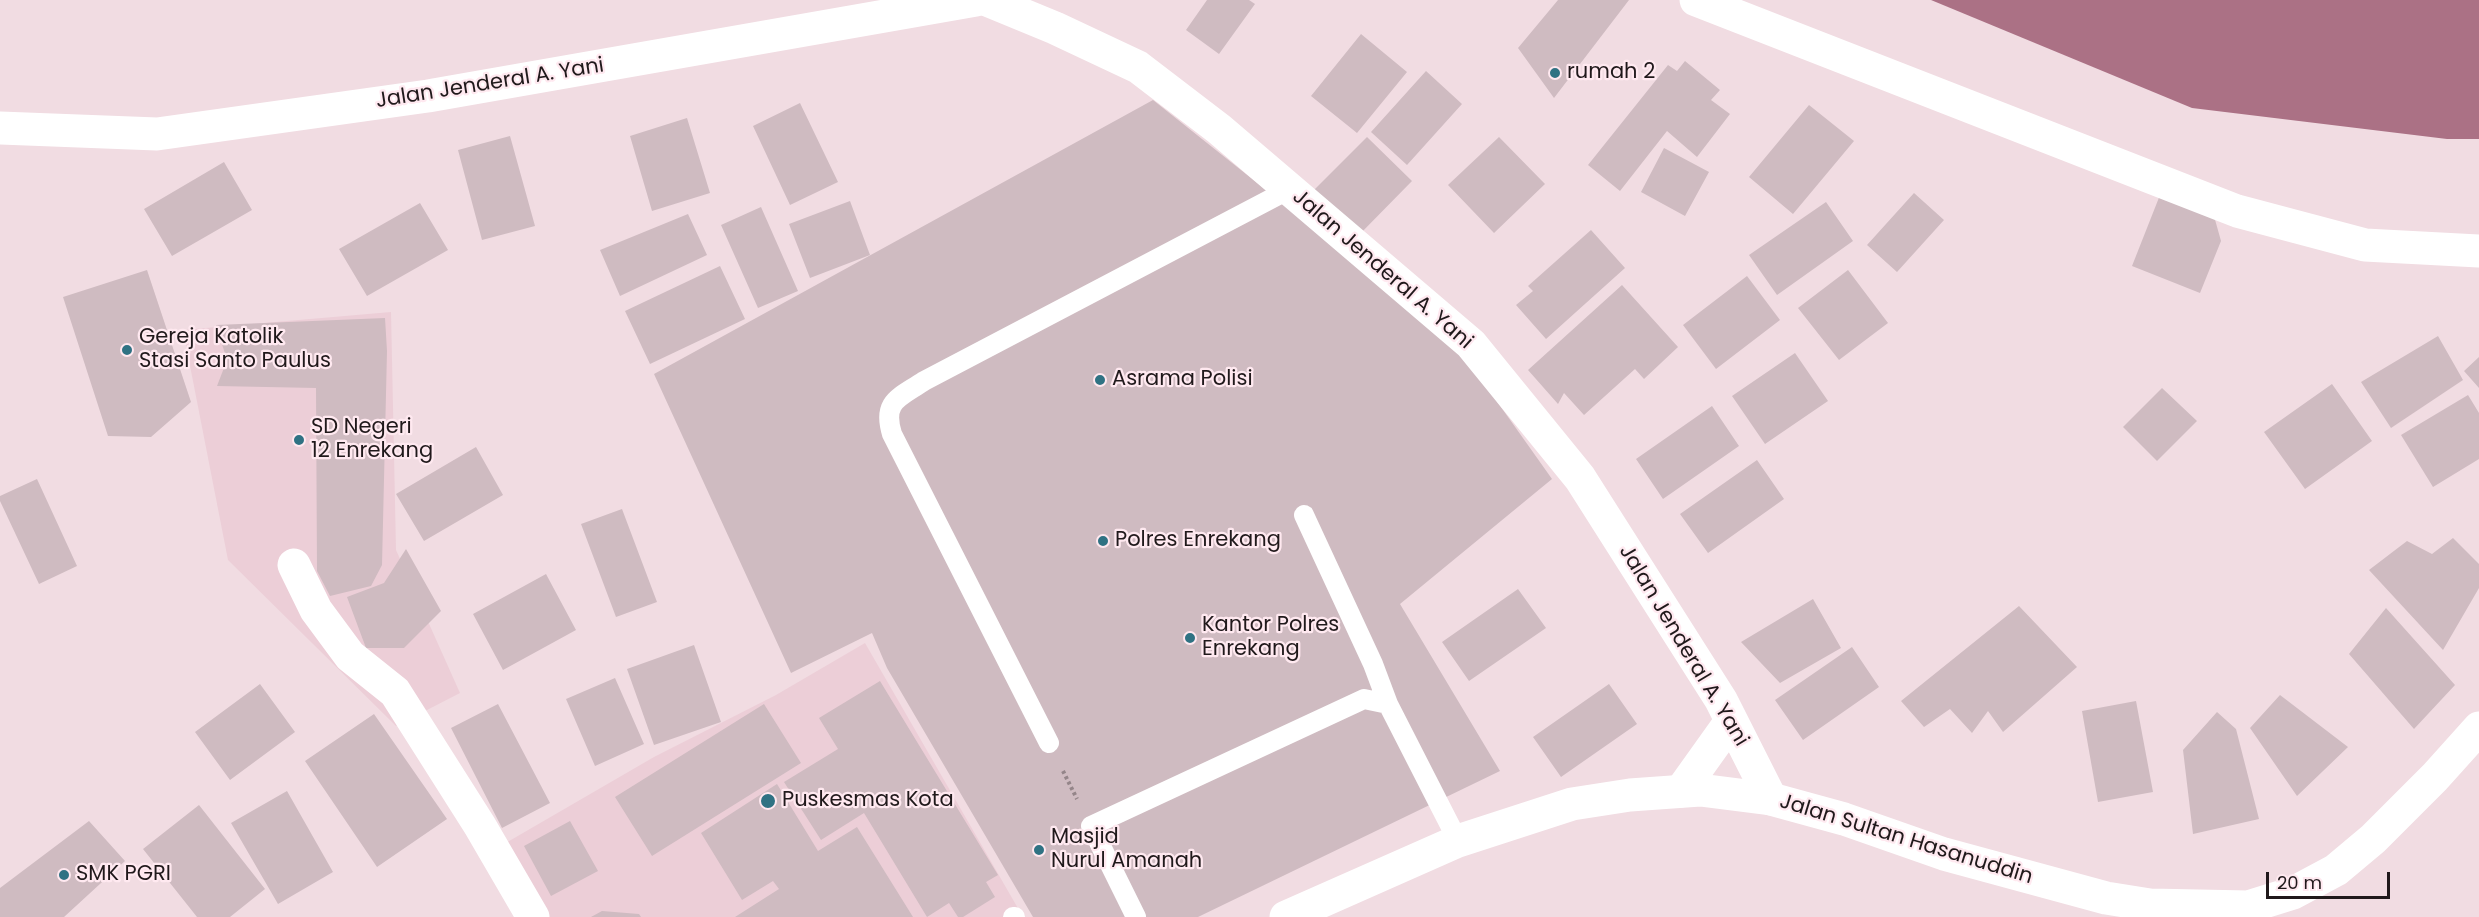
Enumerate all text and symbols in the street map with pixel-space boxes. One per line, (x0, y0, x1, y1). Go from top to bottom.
street label: Jalan Jenderal A. Yani (374, 54, 606, 114)
place label: rumah 2 (1567, 60, 1655, 86)
marker: rumah 2 (1548, 66, 1562, 80)
street label: Jalan Jenderal A. Yani (1287, 185, 1477, 355)
place label: Gereja Katolik Stasi Santo Paulus (139, 325, 331, 375)
marker: Gereja Katolik Stasi Santo Paulus (120, 343, 134, 357)
place label: Asrama Polisi (1112, 367, 1253, 393)
marker: Asrama Polisi (1093, 373, 1107, 387)
place label: SD Negeri 12 Enrekang (311, 415, 433, 465)
marker: SD Negeri 12 Enrekang (292, 433, 306, 447)
place label: Polres Enrekang (1115, 528, 1281, 554)
marker: Polres Enrekang (1096, 534, 1110, 548)
street label: Jalan Jenderal A. Yani (1613, 541, 1753, 751)
place label: Kantor Polres Enrekang (1202, 613, 1339, 663)
marker: Kantor Polres Enrekang (1183, 631, 1197, 645)
place label: Puskesmas Kota (782, 788, 954, 814)
street label: Jalan Sultan Hasanuddin (1776, 789, 2036, 891)
marker: Puskesmas Kota (759, 792, 777, 810)
place label: Masjid Nurul Amanah (1051, 825, 1202, 875)
marker: Masjid Nurul Amanah (1032, 843, 1046, 857)
scale bar (2269, 860, 2394, 898)
place label: SMK PGRI (76, 862, 171, 888)
marker: SMK PGRI (57, 868, 71, 882)
text: 20 m (2277, 870, 2322, 895)

